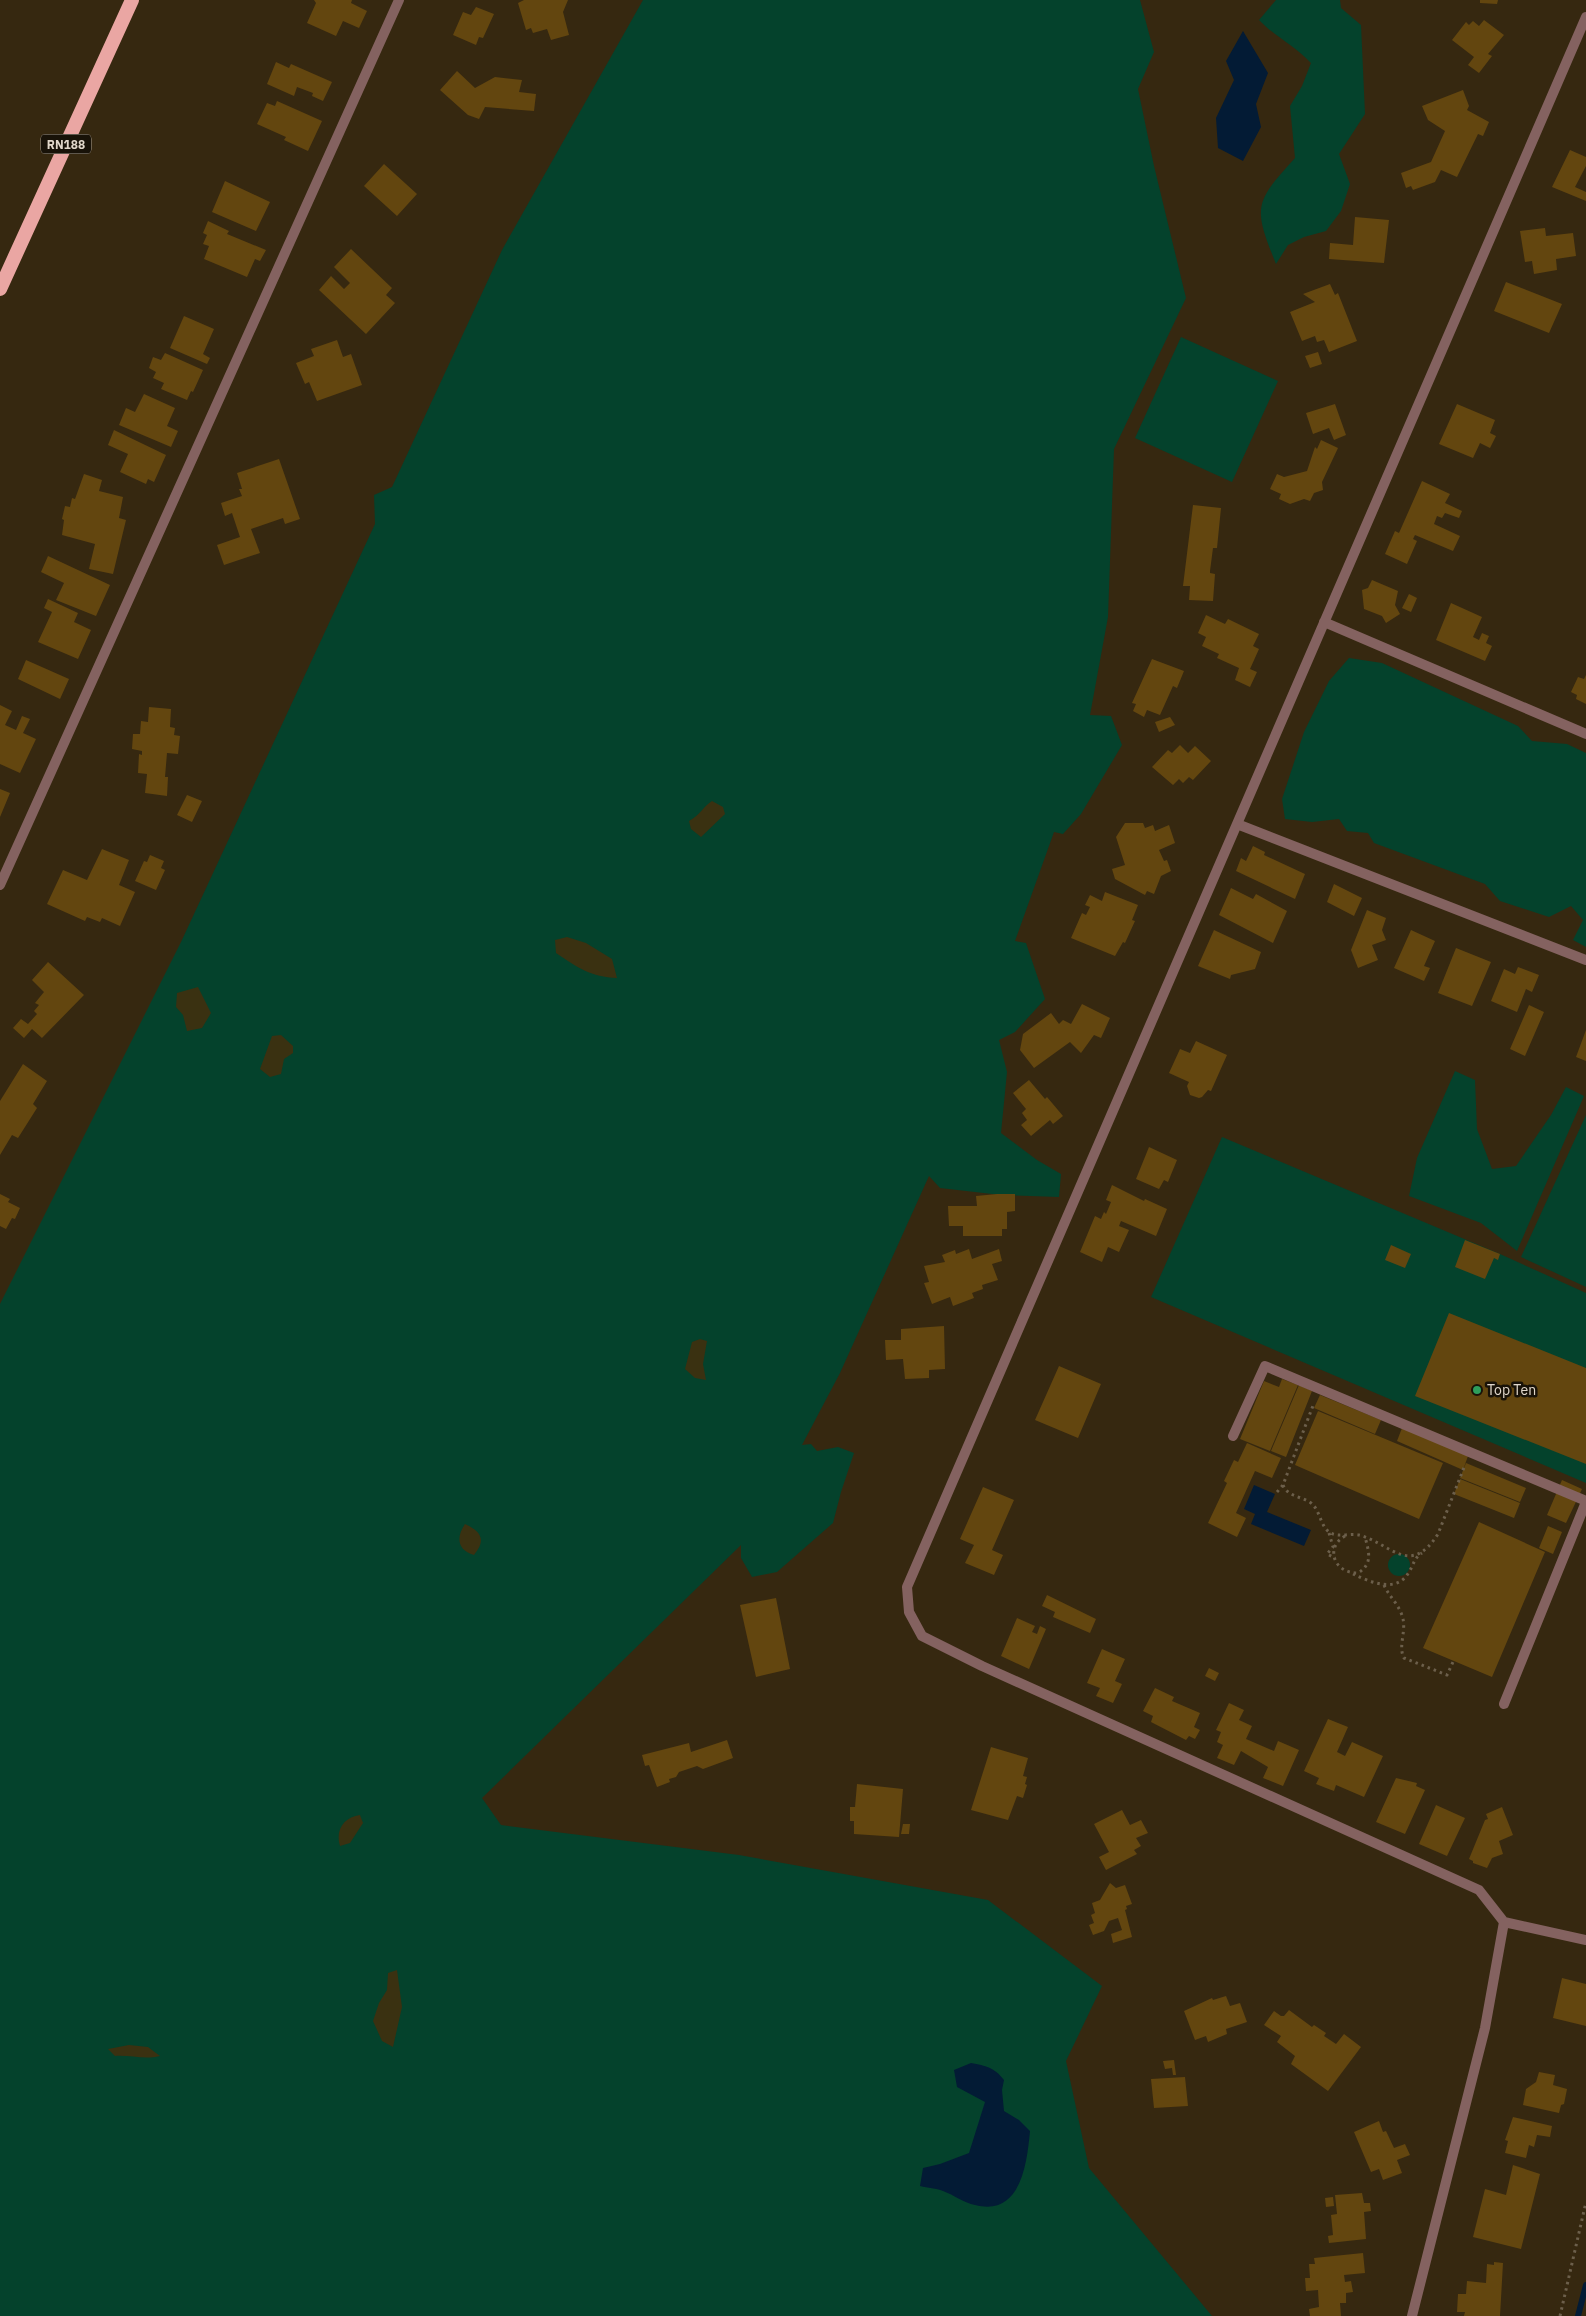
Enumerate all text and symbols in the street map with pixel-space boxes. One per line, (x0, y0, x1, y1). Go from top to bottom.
road number: RN188 (41, 134, 91, 154)
place label: Top Ten (1487, 1381, 1536, 1399)
marker: Top Ten (1471, 1384, 1483, 1396)

